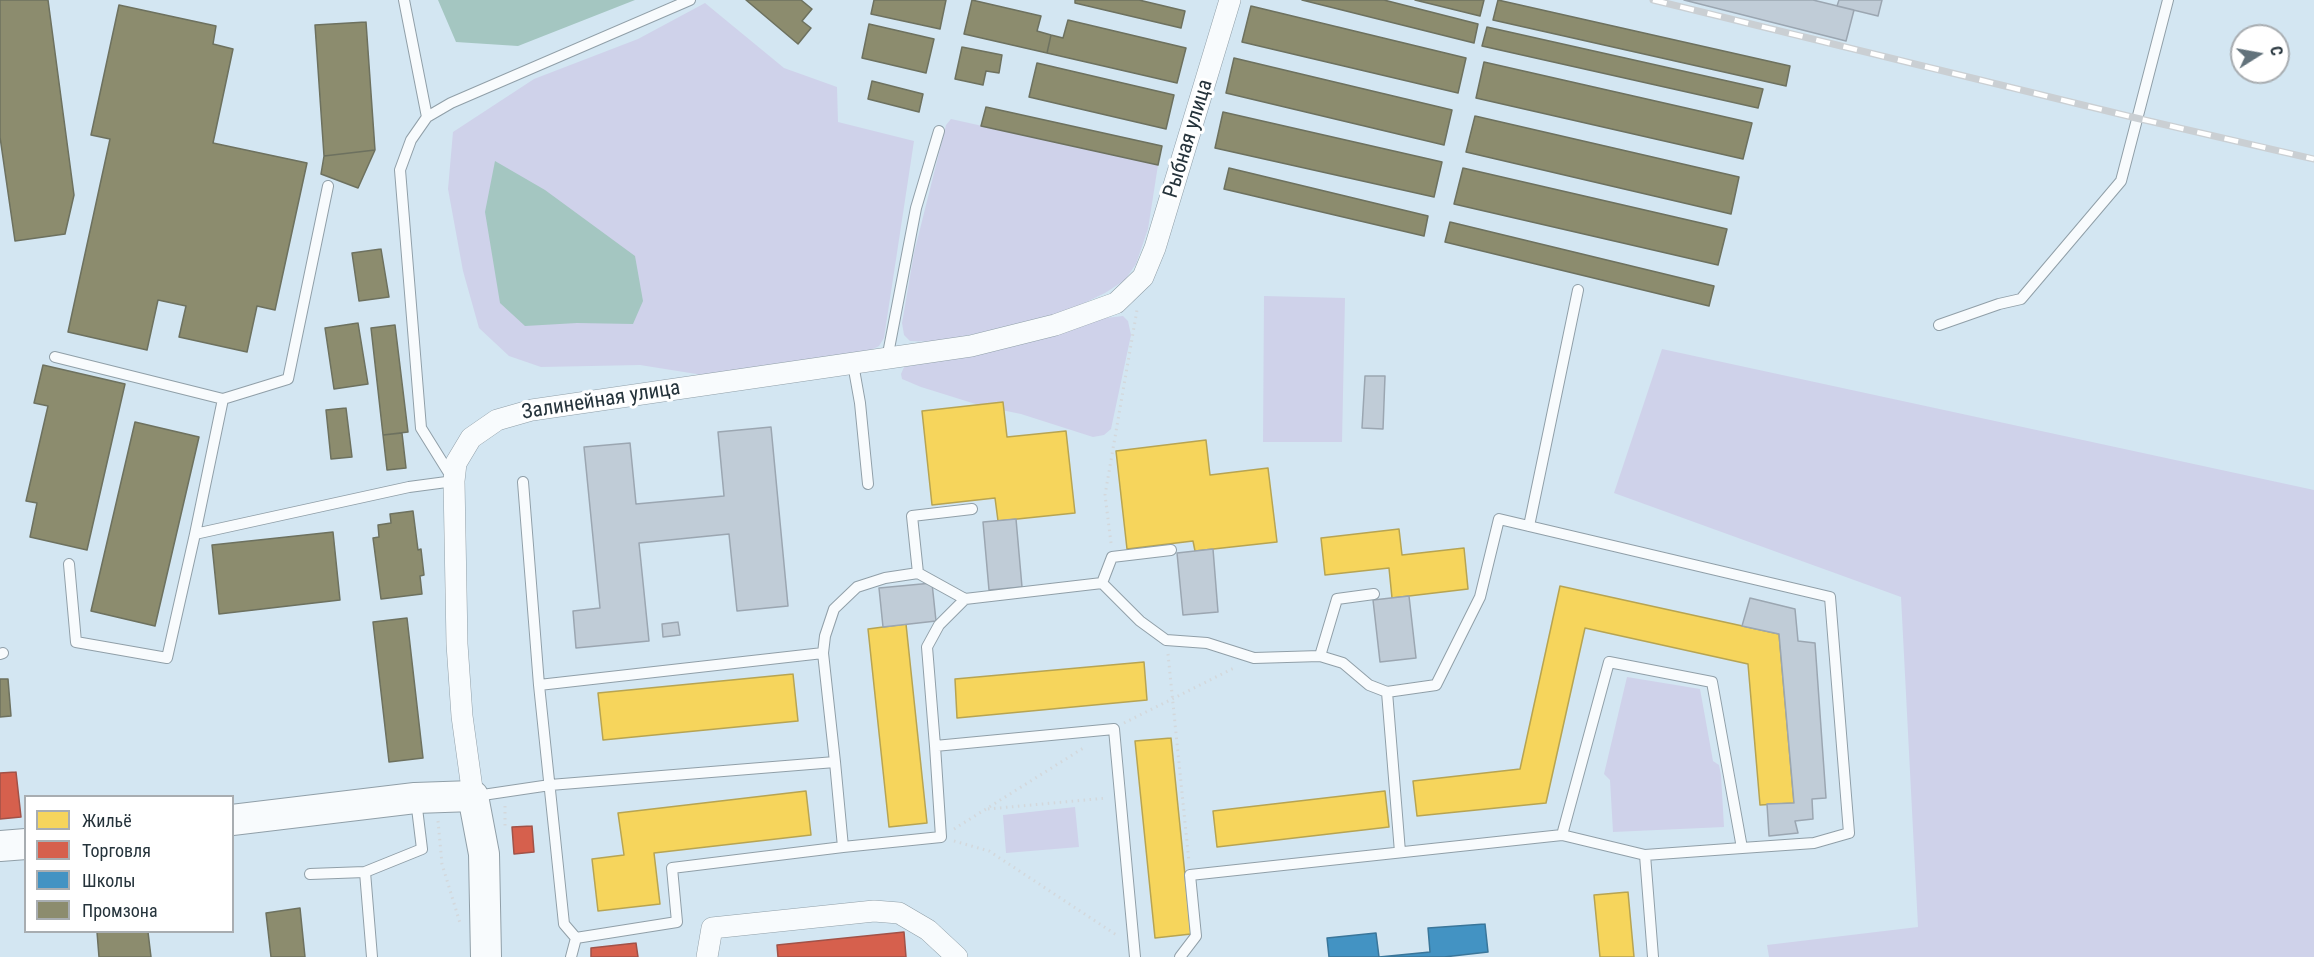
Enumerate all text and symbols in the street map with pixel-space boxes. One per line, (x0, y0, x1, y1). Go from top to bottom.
north arrow (2230, 24, 2290, 84)
text: С (2266, 45, 2286, 57)
street label: Рыбная улица (1159, 77, 1219, 201)
street label: Залинейная улица (520, 376, 682, 426)
legend (24, 795, 234, 933)
text: Жильё (82, 810, 132, 831)
text: Торговля (82, 840, 151, 861)
text: Школы (82, 870, 135, 891)
text: Промзона (82, 900, 158, 921)

